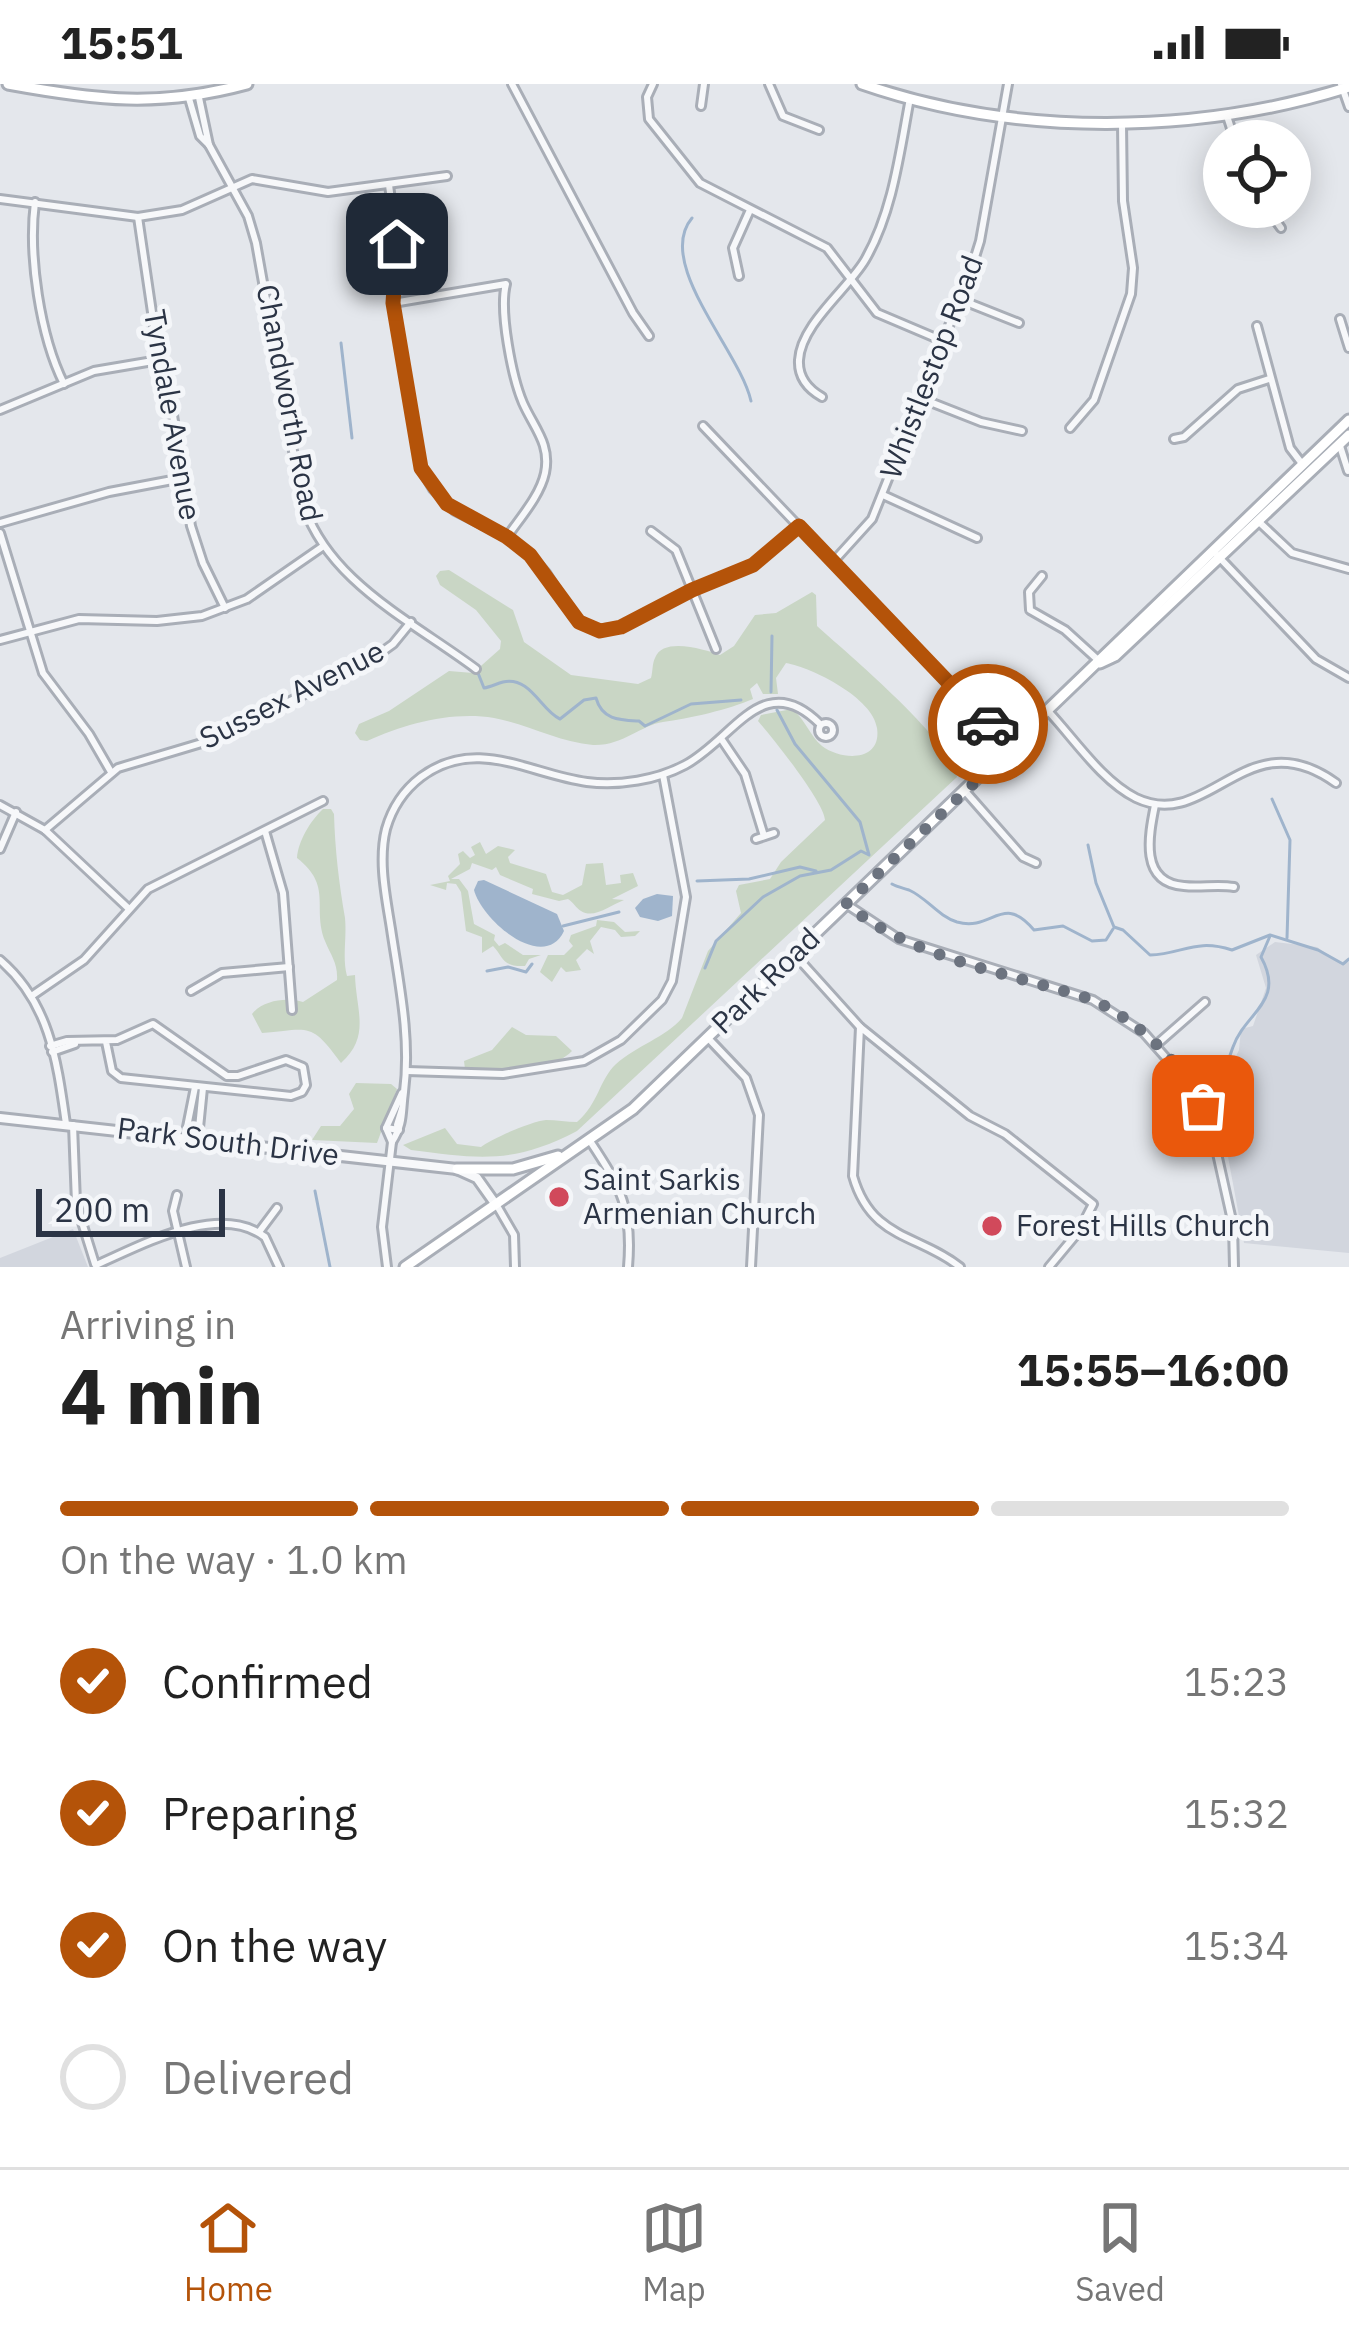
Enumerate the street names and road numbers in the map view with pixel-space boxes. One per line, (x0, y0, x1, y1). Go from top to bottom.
street label: Whistlestop Road (870, 249, 991, 484)
street label: Chandworth Road (248, 281, 333, 525)
street label: Tyndale Avenue (136, 306, 211, 523)
street label: Sussex Avenue (192, 630, 390, 757)
street label: Park Road (702, 918, 828, 1041)
street label: Park South Drive (115, 1108, 341, 1173)

